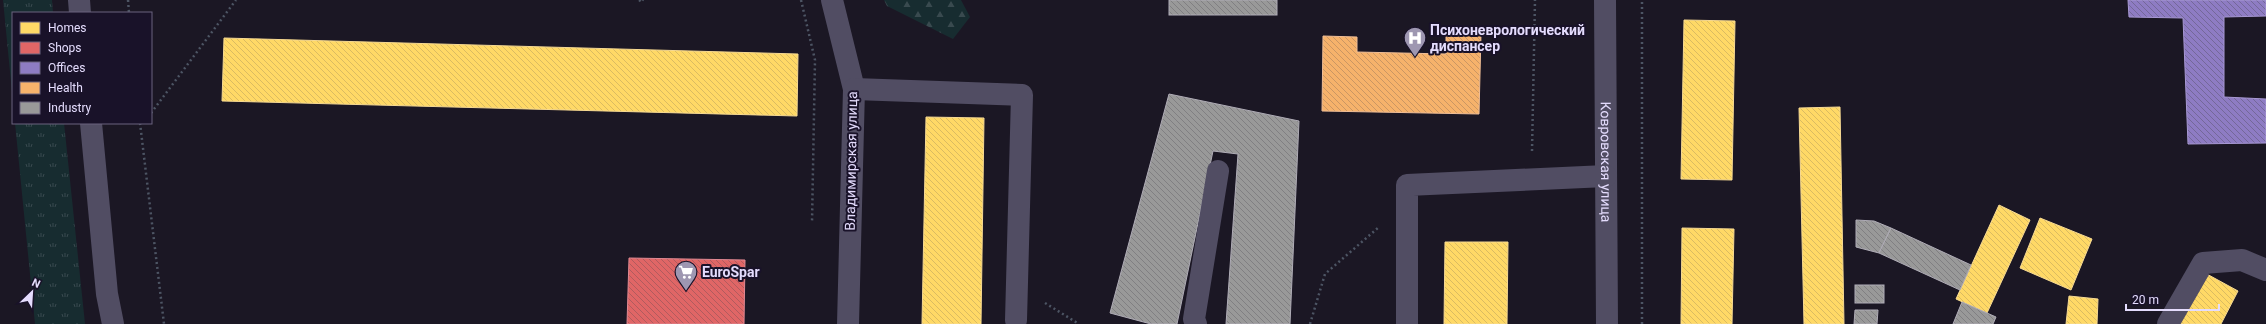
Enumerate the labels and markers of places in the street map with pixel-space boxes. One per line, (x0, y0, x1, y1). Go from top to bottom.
place label: Психоневрологический диспансер (1430, 22, 1585, 54)
hospital icon: Психоневрологический диспансер (1402, 25, 1428, 58)
supermarket icon: EuroSpar (673, 259, 699, 292)
place label: EuroSpar (702, 264, 760, 280)

